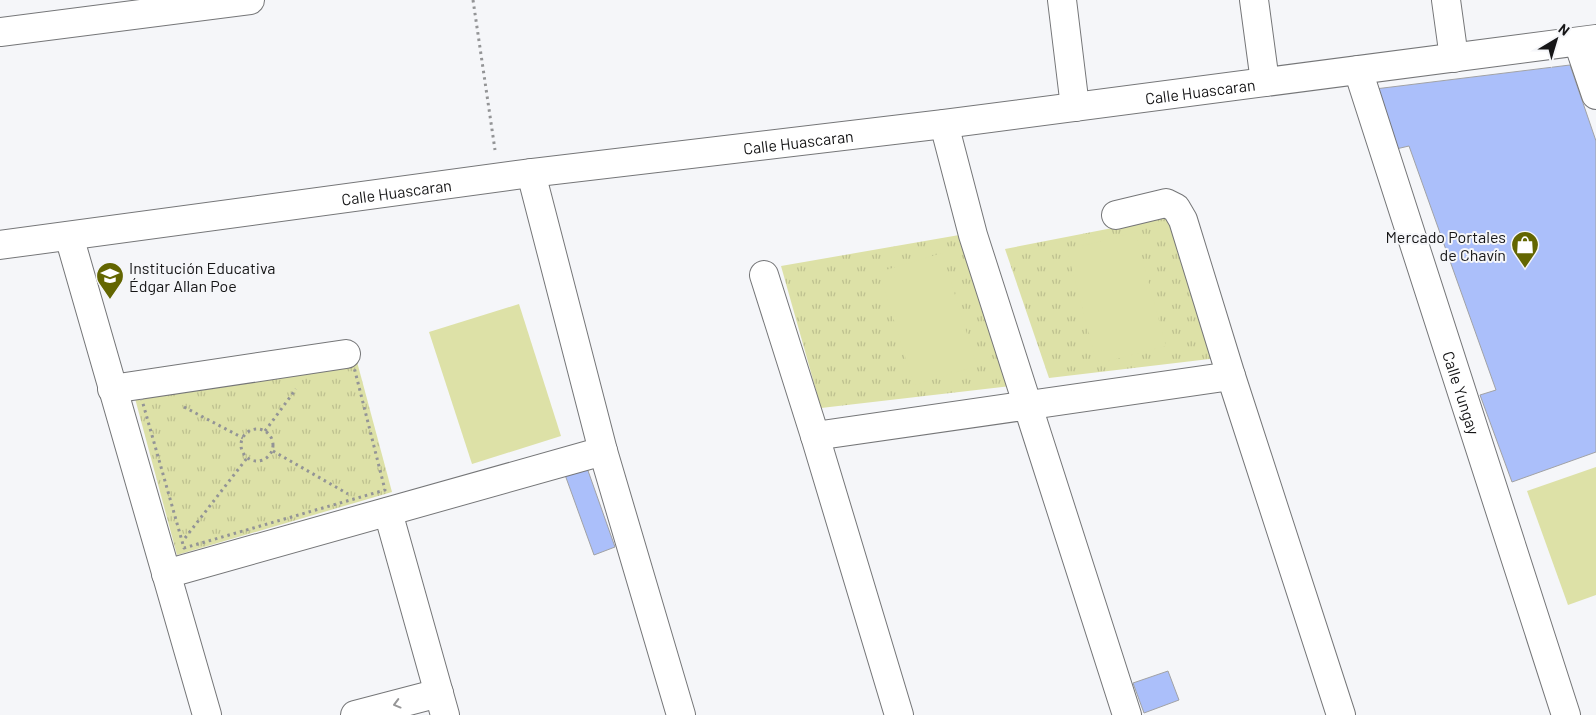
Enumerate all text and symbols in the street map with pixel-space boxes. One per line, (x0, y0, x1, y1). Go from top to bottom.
north arrow (1531, 15, 1581, 65)
text: N (1555, 20, 1573, 39)
street label: Calle Huascaran (1144, 74, 1256, 107)
street label: Calle Huascaran (742, 125, 854, 157)
street label: Calle Huascaran (340, 174, 453, 208)
place label: Mercado Portales de Chavín (1385, 227, 1506, 264)
shop icon: Mercado Portales de Chavín (1510, 230, 1540, 269)
place label: Institución Educativa Édgar Allan Poe (129, 258, 275, 295)
school or university icon: Institución Educativa Édgar Allan Poe (95, 261, 125, 300)
street label: Calle Yungay (1440, 348, 1485, 437)
one-way arrow (393, 698, 401, 709)

